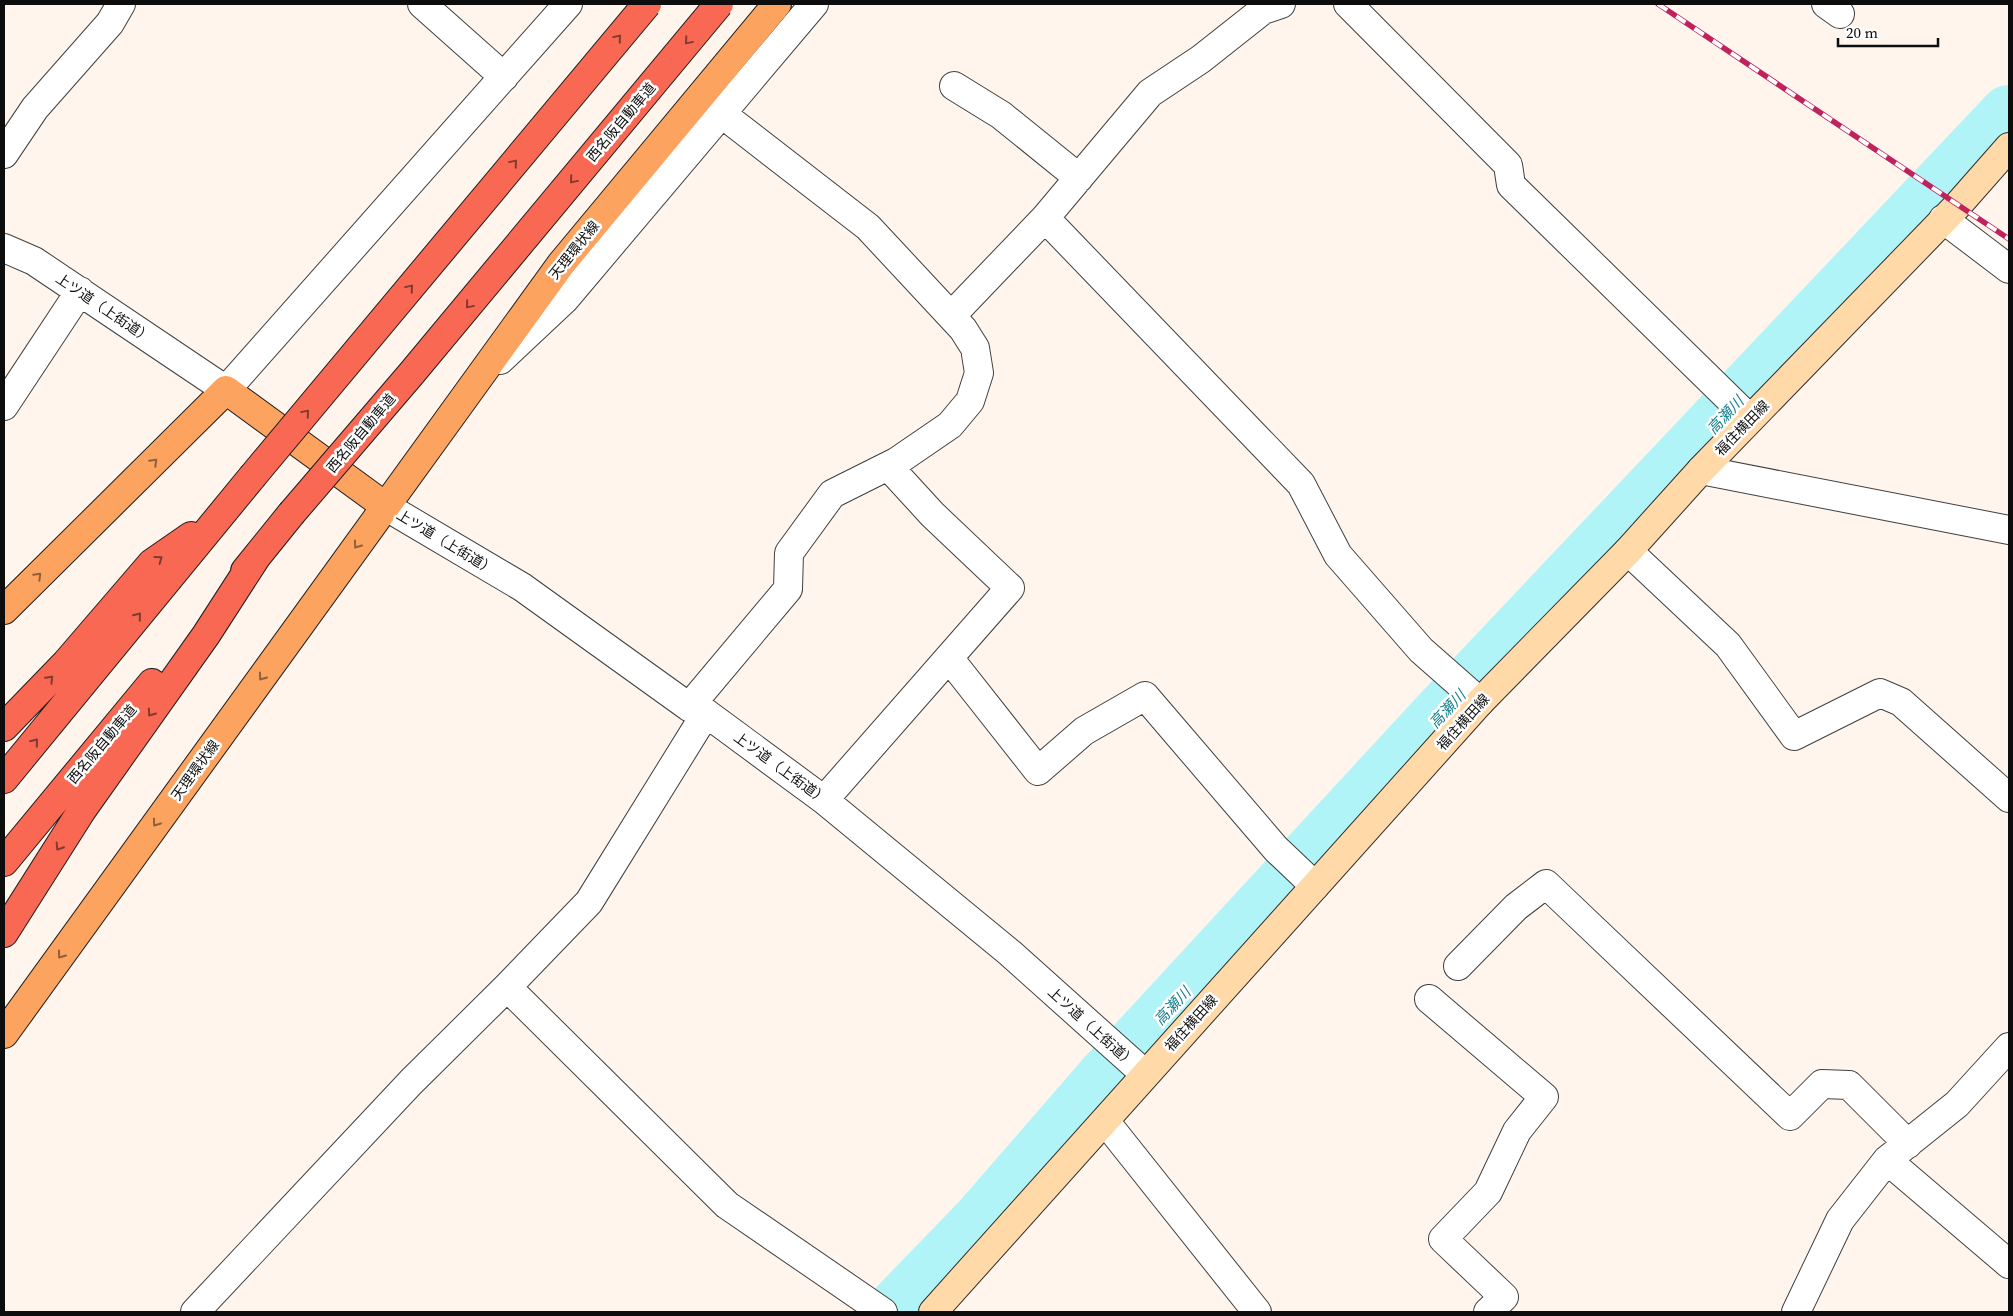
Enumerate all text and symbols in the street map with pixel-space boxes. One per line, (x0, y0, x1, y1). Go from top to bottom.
scale bar (1838, 15, 1938, 47)
text: 20 m (1846, 22, 1878, 43)
one-way arrow (613, 35, 622, 44)
one-way arrow (685, 36, 694, 45)
street label: 西名阪自動車道 (582, 78, 660, 166)
one-way arrow (509, 160, 517, 169)
one-way arrow (571, 174, 579, 183)
street label: 天理環状線 (544, 217, 604, 283)
street label: 上ツ道（上街道） (52, 268, 156, 348)
one-way arrow (404, 285, 413, 294)
one-way arrow (466, 299, 475, 308)
street label: 西名阪自動車道 (322, 389, 400, 477)
water label: 高瀬川 (1702, 390, 1749, 439)
street label: 福住横田線 (1710, 396, 1774, 460)
one-way arrow (300, 409, 309, 418)
one-way arrow (148, 459, 157, 468)
street label: 上ツ道（上街道） (393, 505, 499, 579)
one-way arrow (354, 540, 363, 549)
one-way arrow (153, 556, 162, 565)
one-way arrow (33, 573, 42, 582)
one-way arrow (132, 613, 140, 622)
one-way arrow (259, 671, 268, 681)
one-way arrow (44, 676, 53, 685)
water label: 高瀬川 (1424, 684, 1471, 733)
street label: 福住横田線 (1432, 689, 1494, 755)
street label: 西名阪自動車道 (63, 700, 141, 788)
one-way arrow (148, 707, 157, 717)
street label: 上ツ道（上街道） (730, 727, 832, 809)
street label: 天理環状線 (166, 736, 224, 804)
one-way arrow (29, 738, 38, 747)
one-way arrow (153, 817, 162, 827)
one-way arrow (56, 841, 65, 850)
one-way arrow (58, 949, 67, 959)
water label: 高瀬川 (1149, 981, 1196, 1030)
street label: 上ツ道（上街道） (1044, 982, 1140, 1072)
street label: 福住横田線 (1160, 990, 1222, 1056)

